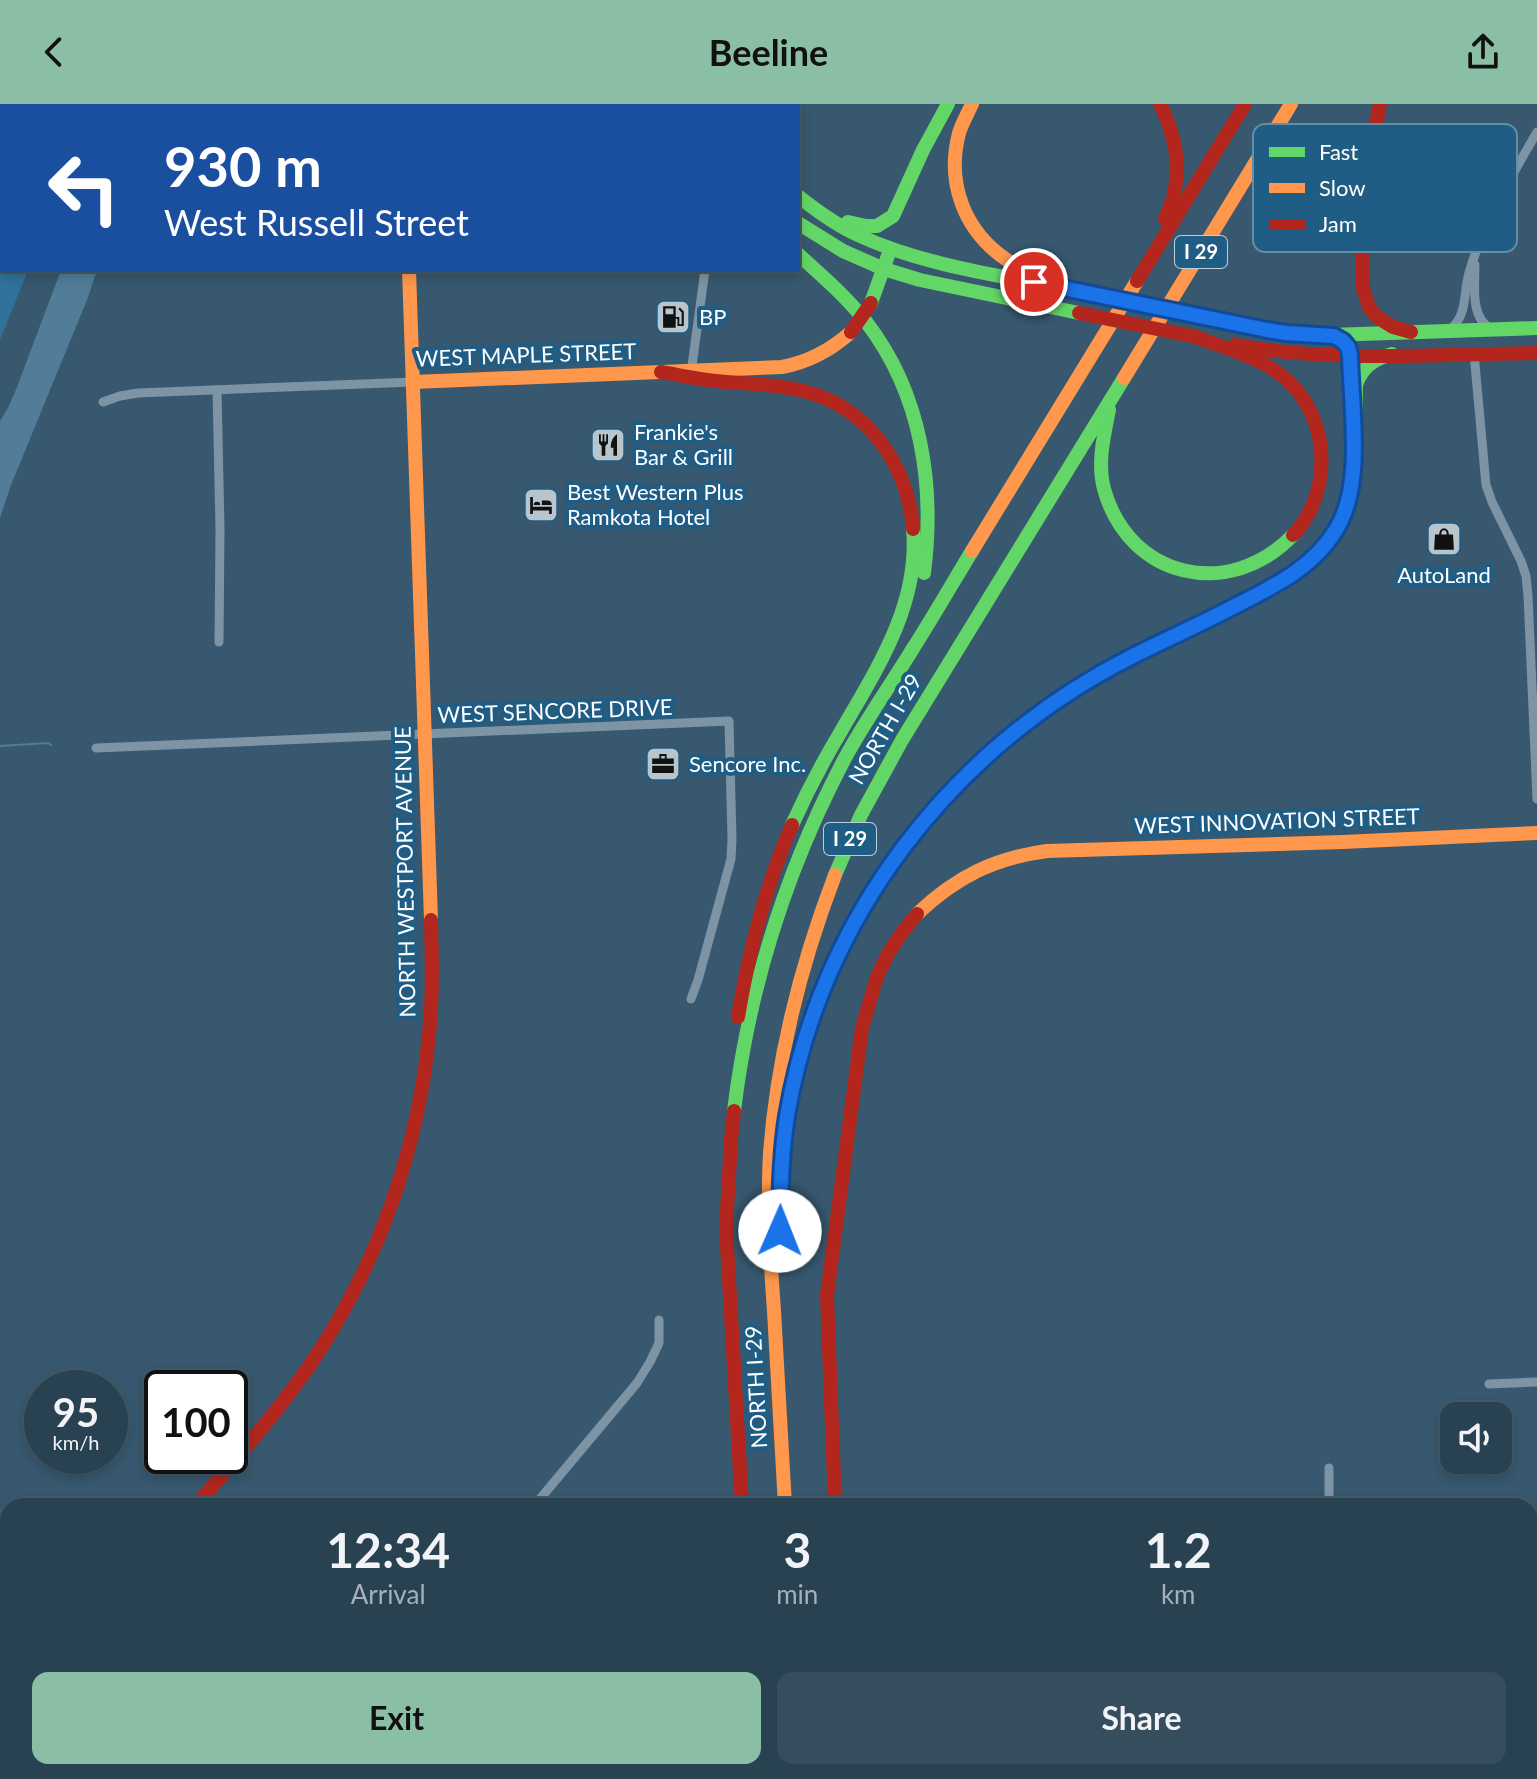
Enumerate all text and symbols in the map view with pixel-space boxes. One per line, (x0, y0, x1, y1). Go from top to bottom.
icon: back (32, 30, 76, 74)
text: Beeline (709, 30, 828, 74)
icon: share (1461, 30, 1505, 74)
legend (1253, 124, 1517, 252)
text: 930 m (164, 132, 322, 199)
icon: left (32, 136, 136, 240)
text: Fast (1319, 138, 1358, 165)
text: Slow (1319, 174, 1366, 201)
text: West Russell Street (164, 200, 469, 244)
text: Jam (1319, 210, 1357, 237)
road number: I 29 (1175, 236, 1227, 268)
pin (1000, 248, 1068, 316)
icon: arrive (1012, 260, 1056, 304)
fuel station icon: BP (654, 298, 692, 336)
place label: BP (699, 303, 726, 330)
street label: WEST MAPLE STREET (415, 337, 637, 372)
place label: Frankie's Bar & Grill (634, 418, 733, 470)
restaurant icon: Frankie's Bar & Grill (589, 426, 627, 464)
place label: Best Western Plus Ramkota Hotel (567, 478, 744, 530)
hotel icon: Best Western Plus Ramkota Hotel (522, 486, 560, 524)
shop icon: AutoLand (1425, 520, 1463, 558)
place label: AutoLand (1397, 561, 1491, 588)
street label: NORTH I-29 (842, 669, 927, 789)
street label: WEST SENCORE DRIVE (437, 693, 673, 728)
street label: NORTH WESTPORT AVENUE (388, 726, 421, 1018)
office icon: Sencore Inc. (644, 745, 682, 783)
place label: Sencore Inc. (689, 750, 806, 777)
street label: WEST INNOVATION STREET (1134, 802, 1420, 839)
road number: I 29 (824, 823, 876, 855)
position arrow (738, 1189, 822, 1273)
street label: NORTH I-29 (739, 1325, 772, 1449)
speed limit sign: 100 (144, 1370, 248, 1474)
text: 95 (53, 1388, 99, 1436)
map controls (1440, 1402, 1512, 1474)
button: sound (1440, 1402, 1512, 1474)
text: km/h (53, 1430, 99, 1454)
text: 12:34 (326, 1521, 450, 1578)
text: 3 (783, 1521, 811, 1578)
text: 1.2 (1145, 1521, 1212, 1578)
text: Arrival (351, 1578, 426, 1610)
text: min (776, 1578, 818, 1610)
text: km (1161, 1578, 1195, 1610)
button: Exit (32, 1672, 761, 1764)
button: Share (777, 1672, 1506, 1764)

